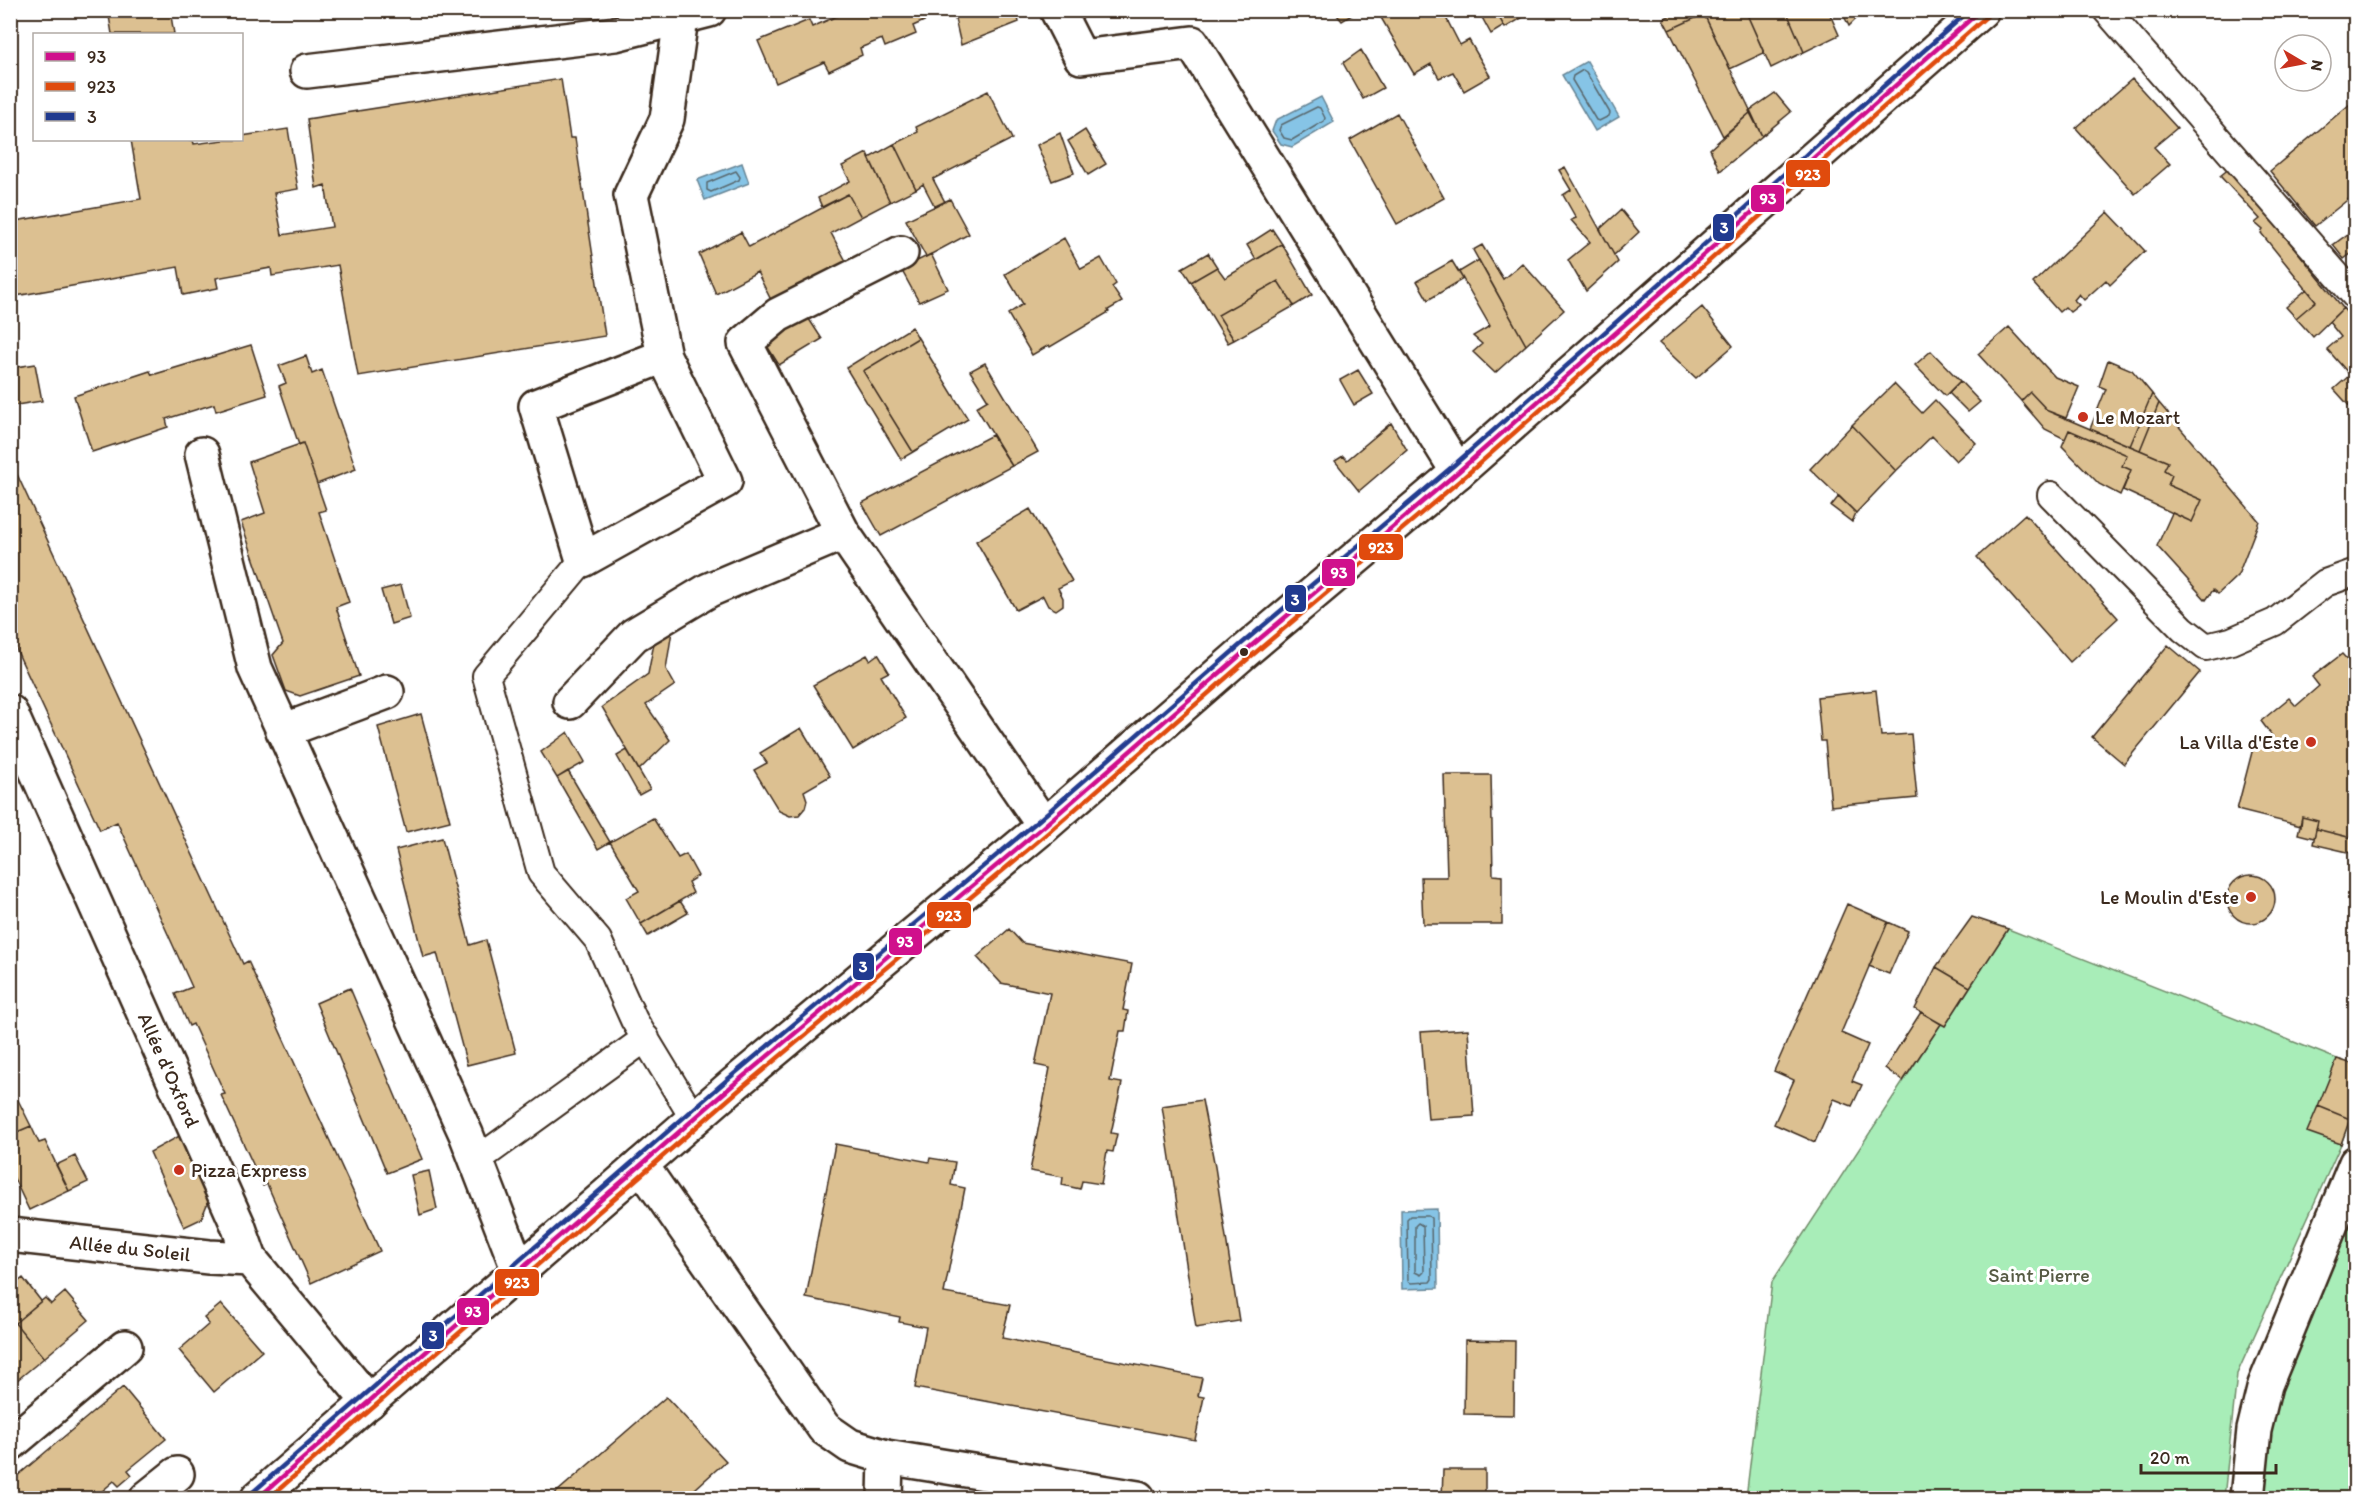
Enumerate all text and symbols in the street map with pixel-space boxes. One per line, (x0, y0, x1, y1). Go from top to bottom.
legend (33, 33, 243, 141)
north arrow (2273, 33, 2333, 93)
text: 93 (87, 46, 106, 68)
text: N (2307, 59, 2328, 72)
text: 923 (87, 76, 116, 98)
text: 3 (87, 106, 97, 128)
line badge: 923 (1785, 159, 1831, 188)
text: 923 (1795, 165, 1821, 184)
line badge: 93 (1750, 184, 1785, 213)
text: 93 (1759, 189, 1777, 208)
line badge: 3 (1712, 213, 1735, 242)
text: 3 (1720, 218, 1729, 237)
place label: Le Mozart (2095, 405, 2180, 429)
marker: Le Mozart (2076, 410, 2090, 424)
line badge: 923 (1358, 533, 1404, 561)
text: 923 (1368, 538, 1394, 557)
line badge: 93 (1321, 558, 1356, 587)
text: 93 (1330, 563, 1348, 582)
line badge: 3 (1284, 584, 1307, 613)
text: 3 (1291, 590, 1300, 609)
unlabelled marker (1238, 646, 1250, 658)
place label: La Villa d'Este (2179, 730, 2299, 754)
marker: La Villa d'Este (2304, 735, 2318, 749)
place label: Le Moulin d'Este (2100, 885, 2239, 909)
marker: Le Moulin d'Este (2244, 890, 2258, 904)
line badge: 923 (926, 901, 972, 929)
text: 923 (936, 906, 962, 925)
line badge: 93 (888, 927, 923, 956)
text: 93 (896, 932, 914, 951)
line badge: 3 (852, 952, 875, 981)
text: 3 (859, 957, 868, 976)
street label: Allée d'Oxford (133, 1009, 205, 1131)
place label: Pizza Express (191, 1158, 307, 1182)
marker: Pizza Express (172, 1163, 186, 1177)
street label: Allée du Soleil (68, 1230, 192, 1266)
park label: Saint Pierre (1988, 1263, 2090, 1287)
line badge: 923 (494, 1268, 540, 1297)
text: 923 (504, 1273, 530, 1292)
line badge: 93 (456, 1297, 490, 1326)
text: 93 (464, 1302, 482, 1321)
line badge: 3 (421, 1321, 445, 1350)
text: 3 (429, 1326, 438, 1345)
scale bar (2141, 1437, 2276, 1475)
text: 20 m (2150, 1447, 2190, 1469)

